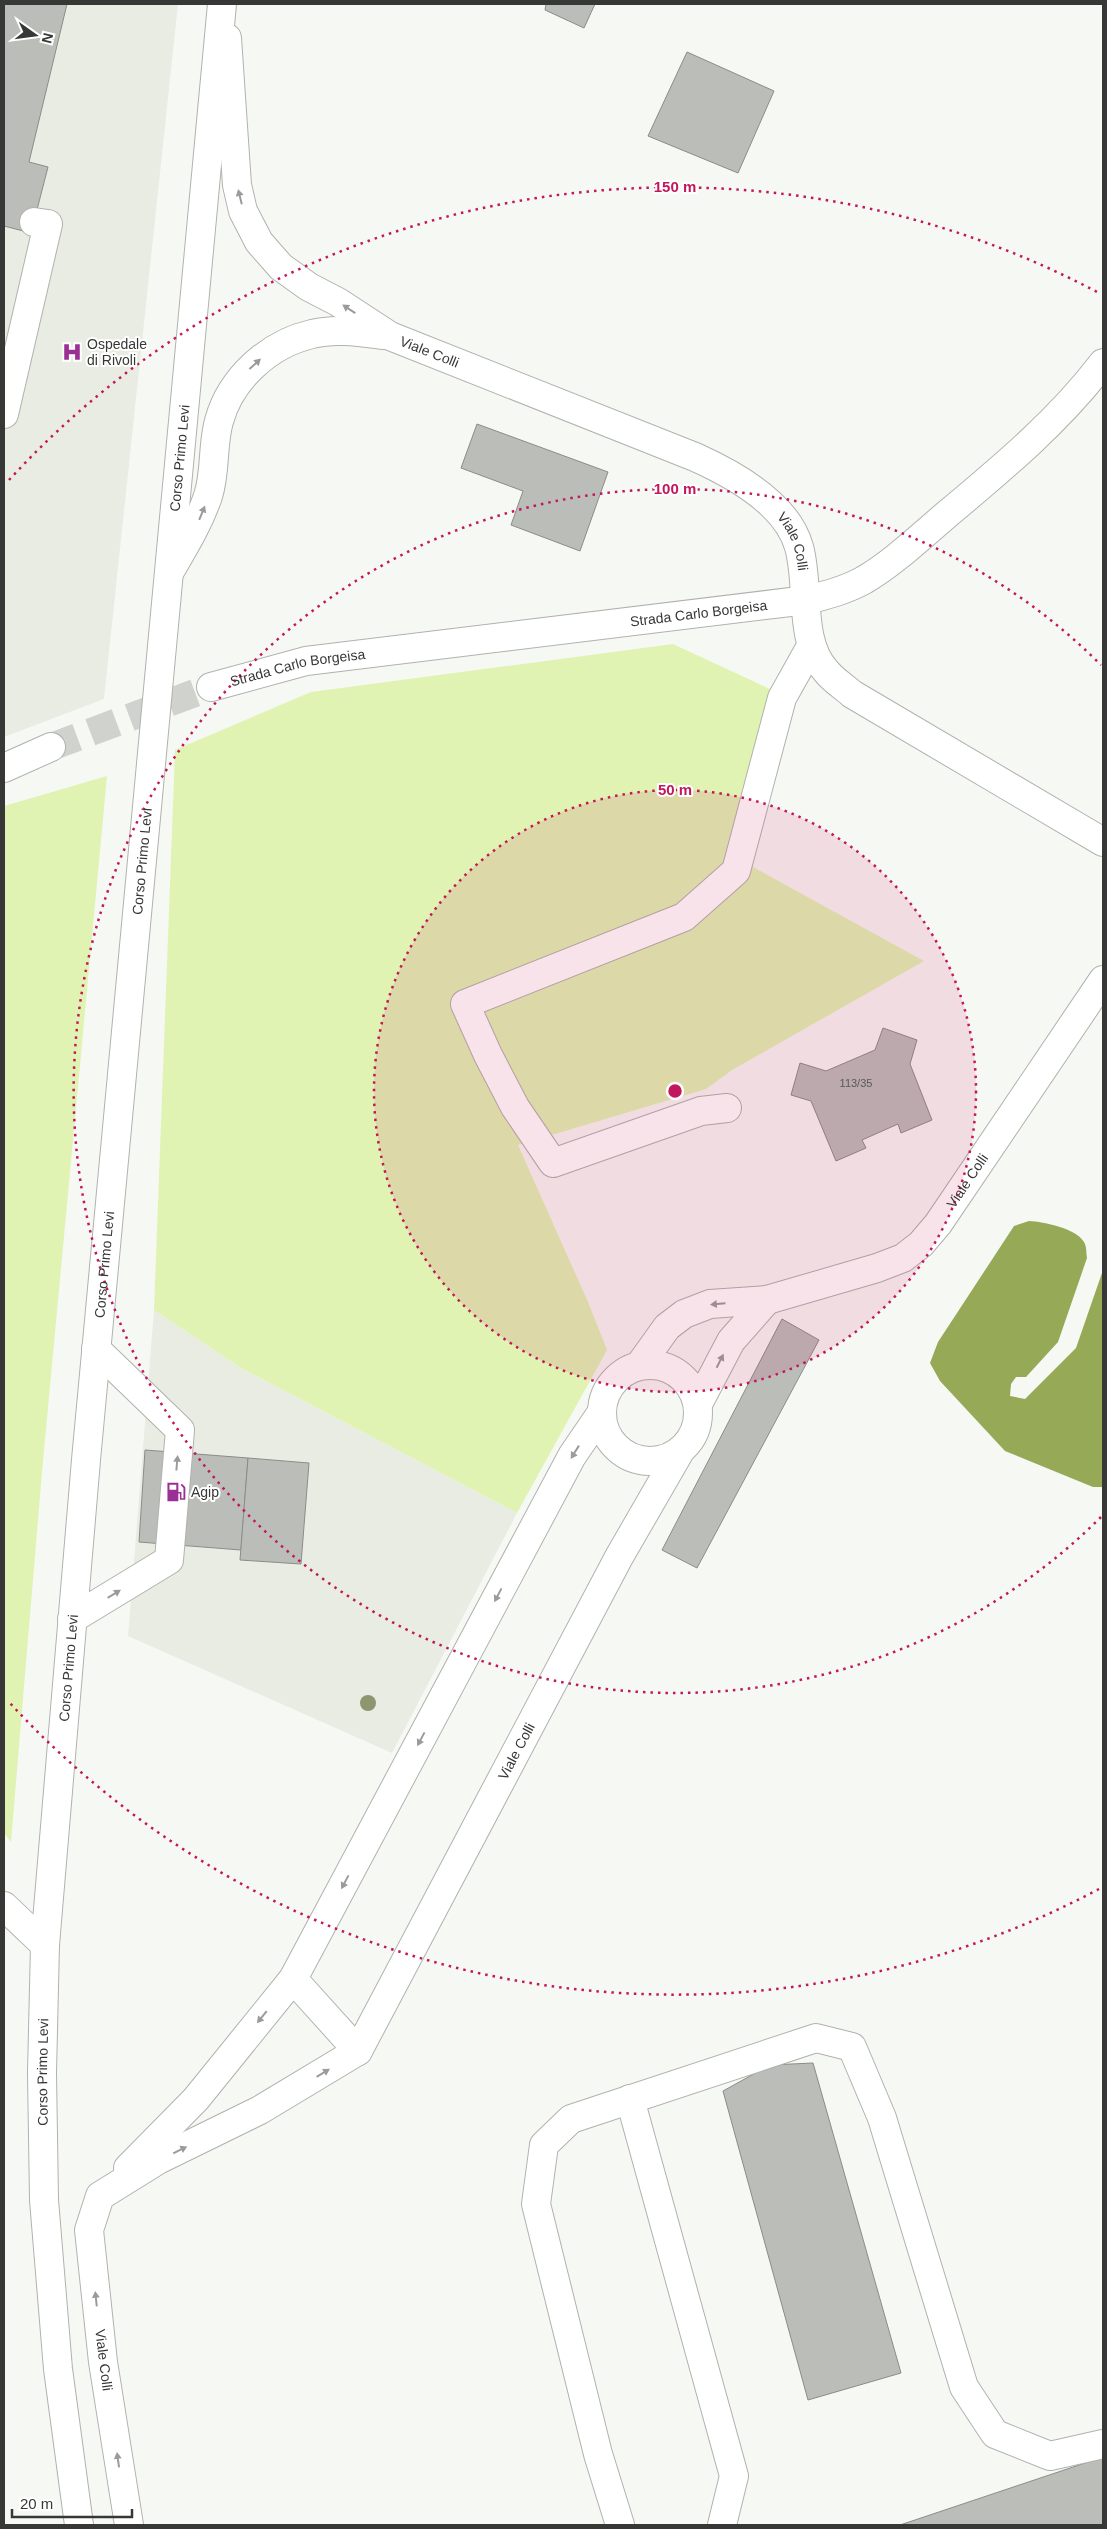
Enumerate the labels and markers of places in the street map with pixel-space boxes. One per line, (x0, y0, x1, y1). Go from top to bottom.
place label: Ospedale di Rivoli (87, 336, 147, 368)
hospital icon: Ospedale di Rivoli (61, 341, 83, 363)
centre of rings (666, 1082, 684, 1100)
fuel station icon: Agip (165, 1481, 187, 1503)
place label: Agip (191, 1484, 219, 1500)

